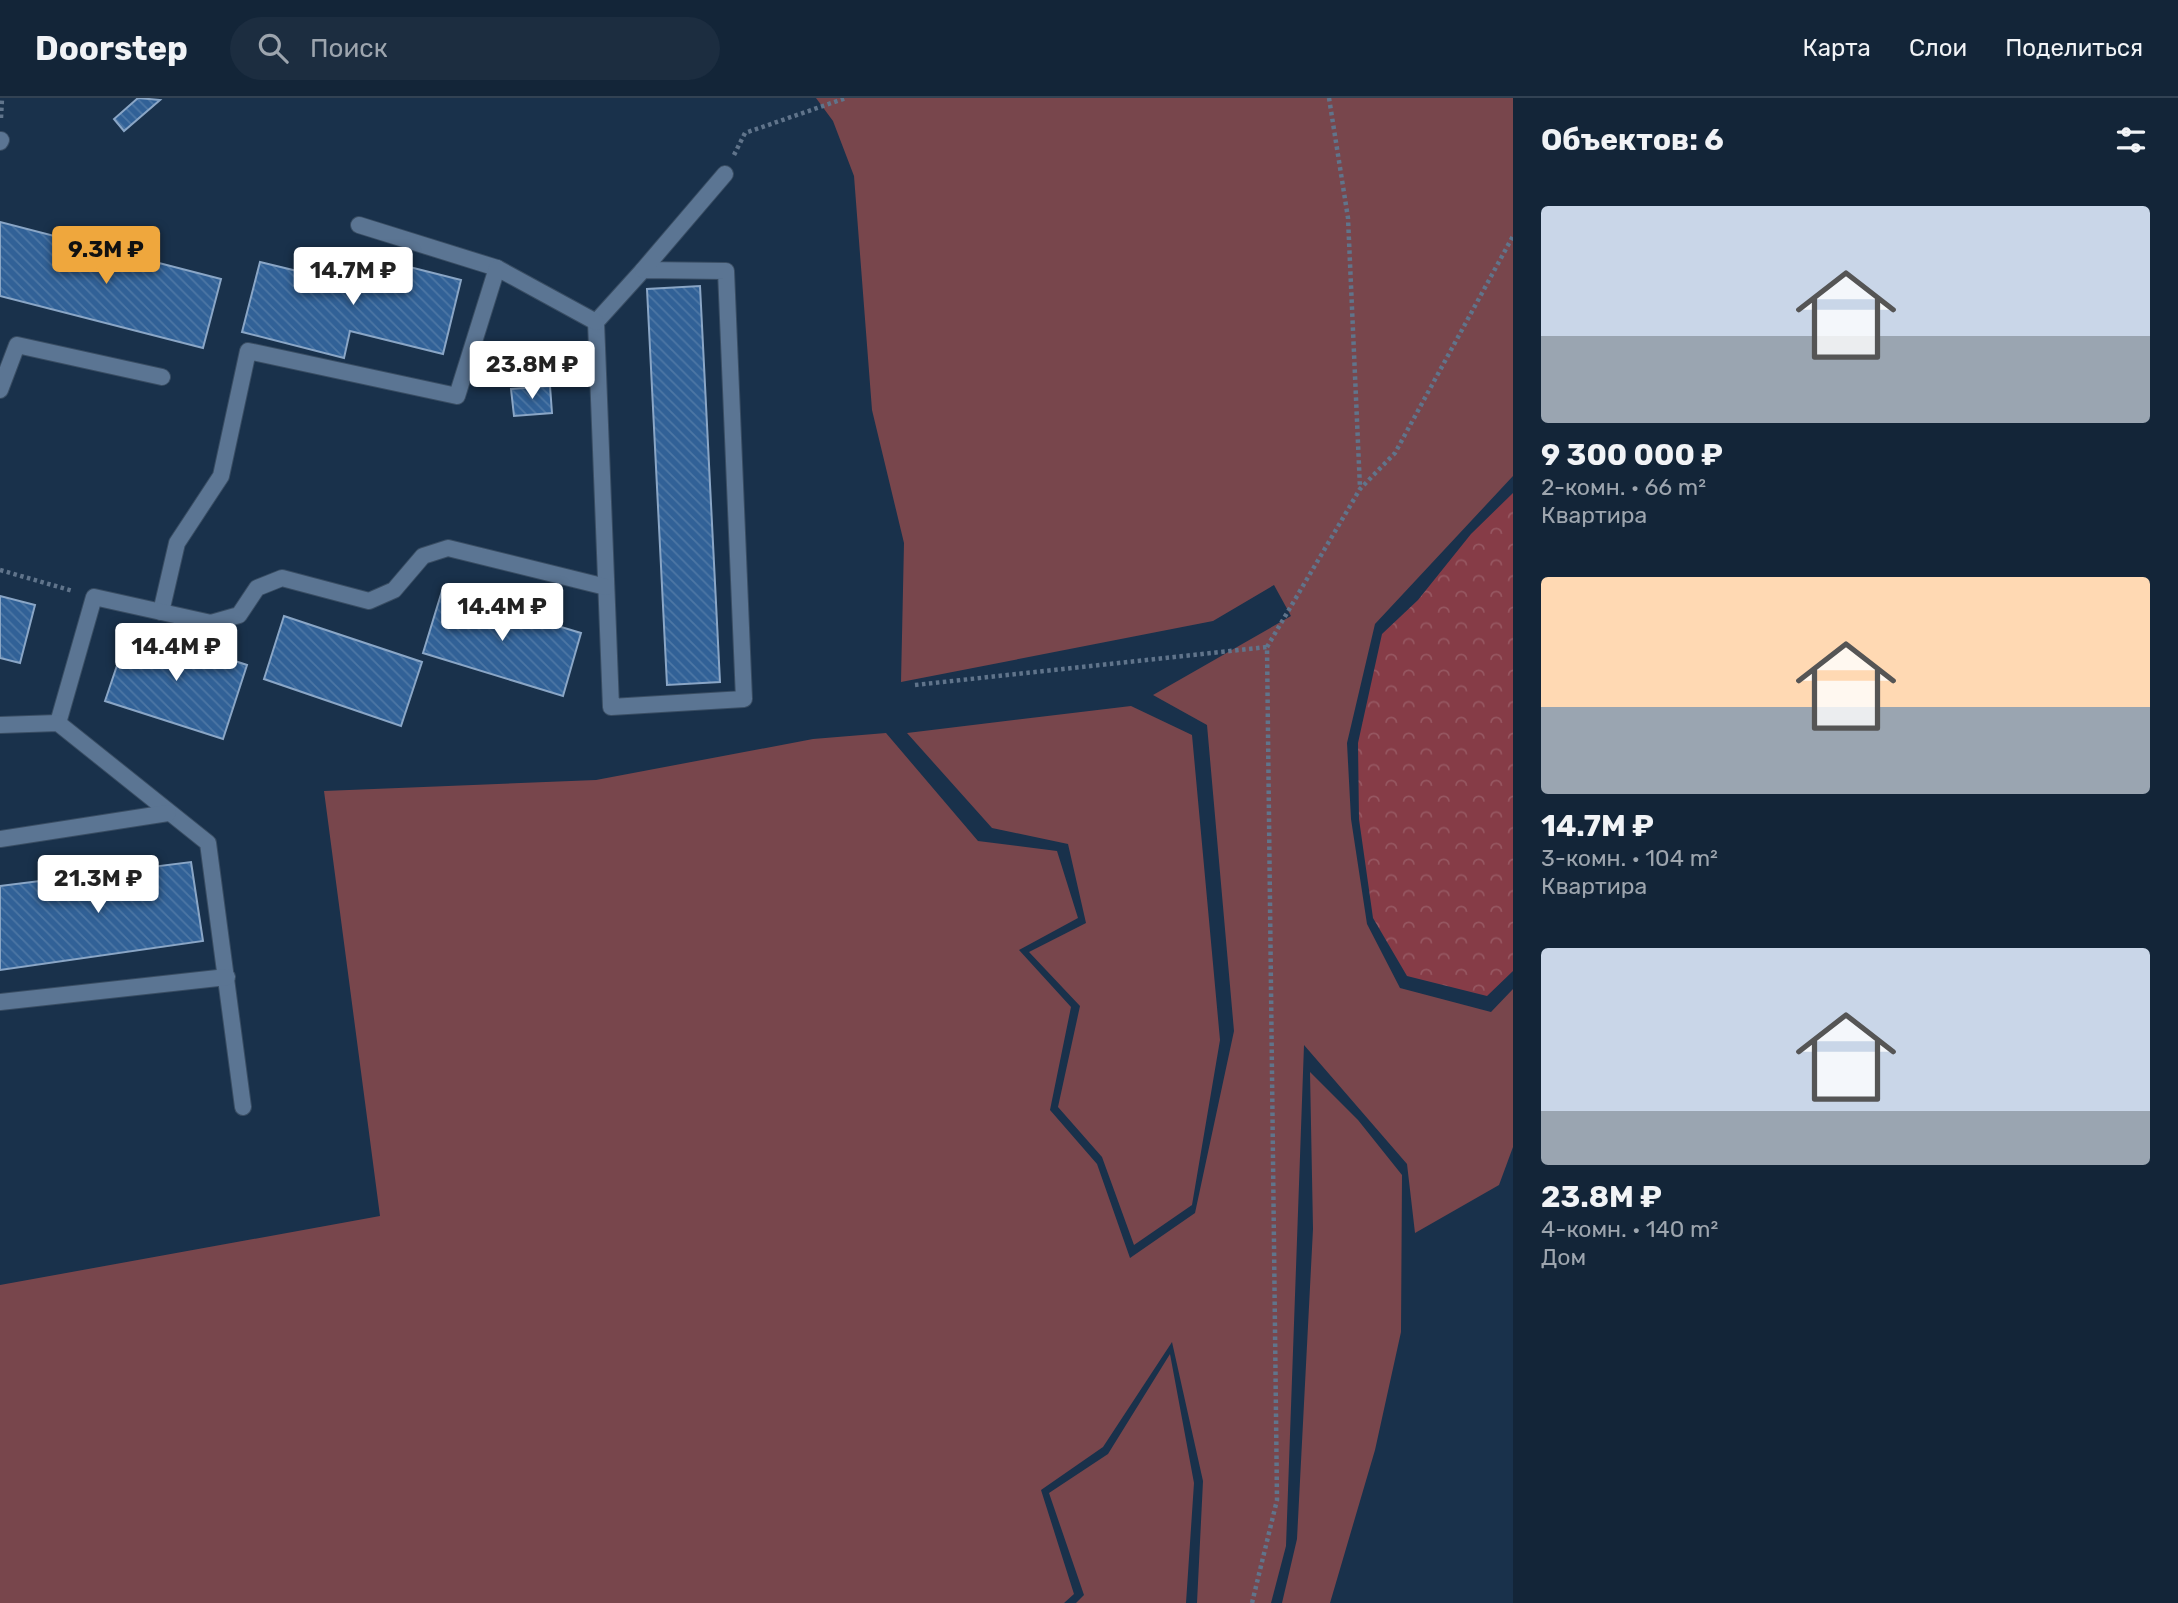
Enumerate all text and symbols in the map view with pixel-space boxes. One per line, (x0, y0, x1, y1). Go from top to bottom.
search box (230, 17, 720, 80)
text: Doorstep (35, 29, 188, 68)
icon: search (254, 29, 292, 67)
text: Поиск (310, 33, 388, 64)
text: Карта (1802, 34, 1871, 62)
text: Слои (1909, 34, 1967, 62)
text: Поделиться (2005, 34, 2143, 62)
icon: filters (2112, 121, 2150, 159)
text: Объектов: 6 (1541, 122, 1724, 158)
pin: 9.3M ₽ (49, 226, 163, 286)
text: 9.3M ₽ (68, 235, 144, 263)
pin: 14.7M ₽ (288, 248, 418, 307)
icon: home (1783, 252, 1909, 378)
text: 14.7M ₽ (310, 256, 396, 284)
pin: 23.8M ₽ (467, 342, 597, 401)
text: 23.8M ₽ (486, 350, 578, 378)
text: 9 300 000 ₽ (1541, 437, 1723, 473)
text: 2-комн. · 66 m² (1541, 473, 1706, 501)
text: Квартира (1541, 501, 1647, 529)
pin: 14.4M ₽ (437, 584, 567, 643)
text: 14.4M ₽ (457, 592, 547, 620)
icon: home (1783, 623, 1909, 749)
pin: 14.4M ₽ (111, 624, 241, 683)
text: 14.4M ₽ (131, 632, 221, 660)
text: 14.7M ₽ (1541, 808, 1654, 844)
text: 3-комн. · 104 m² (1541, 844, 1718, 872)
pin: 21.3M ₽ (33, 856, 163, 915)
text: 21.3M ₽ (54, 864, 142, 892)
text: Квартира (1541, 872, 1647, 900)
icon: home (1783, 994, 1909, 1120)
text: 23.8M ₽ (1541, 1179, 1662, 1215)
text: 4-комн. · 140 m² (1541, 1215, 1718, 1243)
text: Дом (1541, 1243, 1586, 1271)

